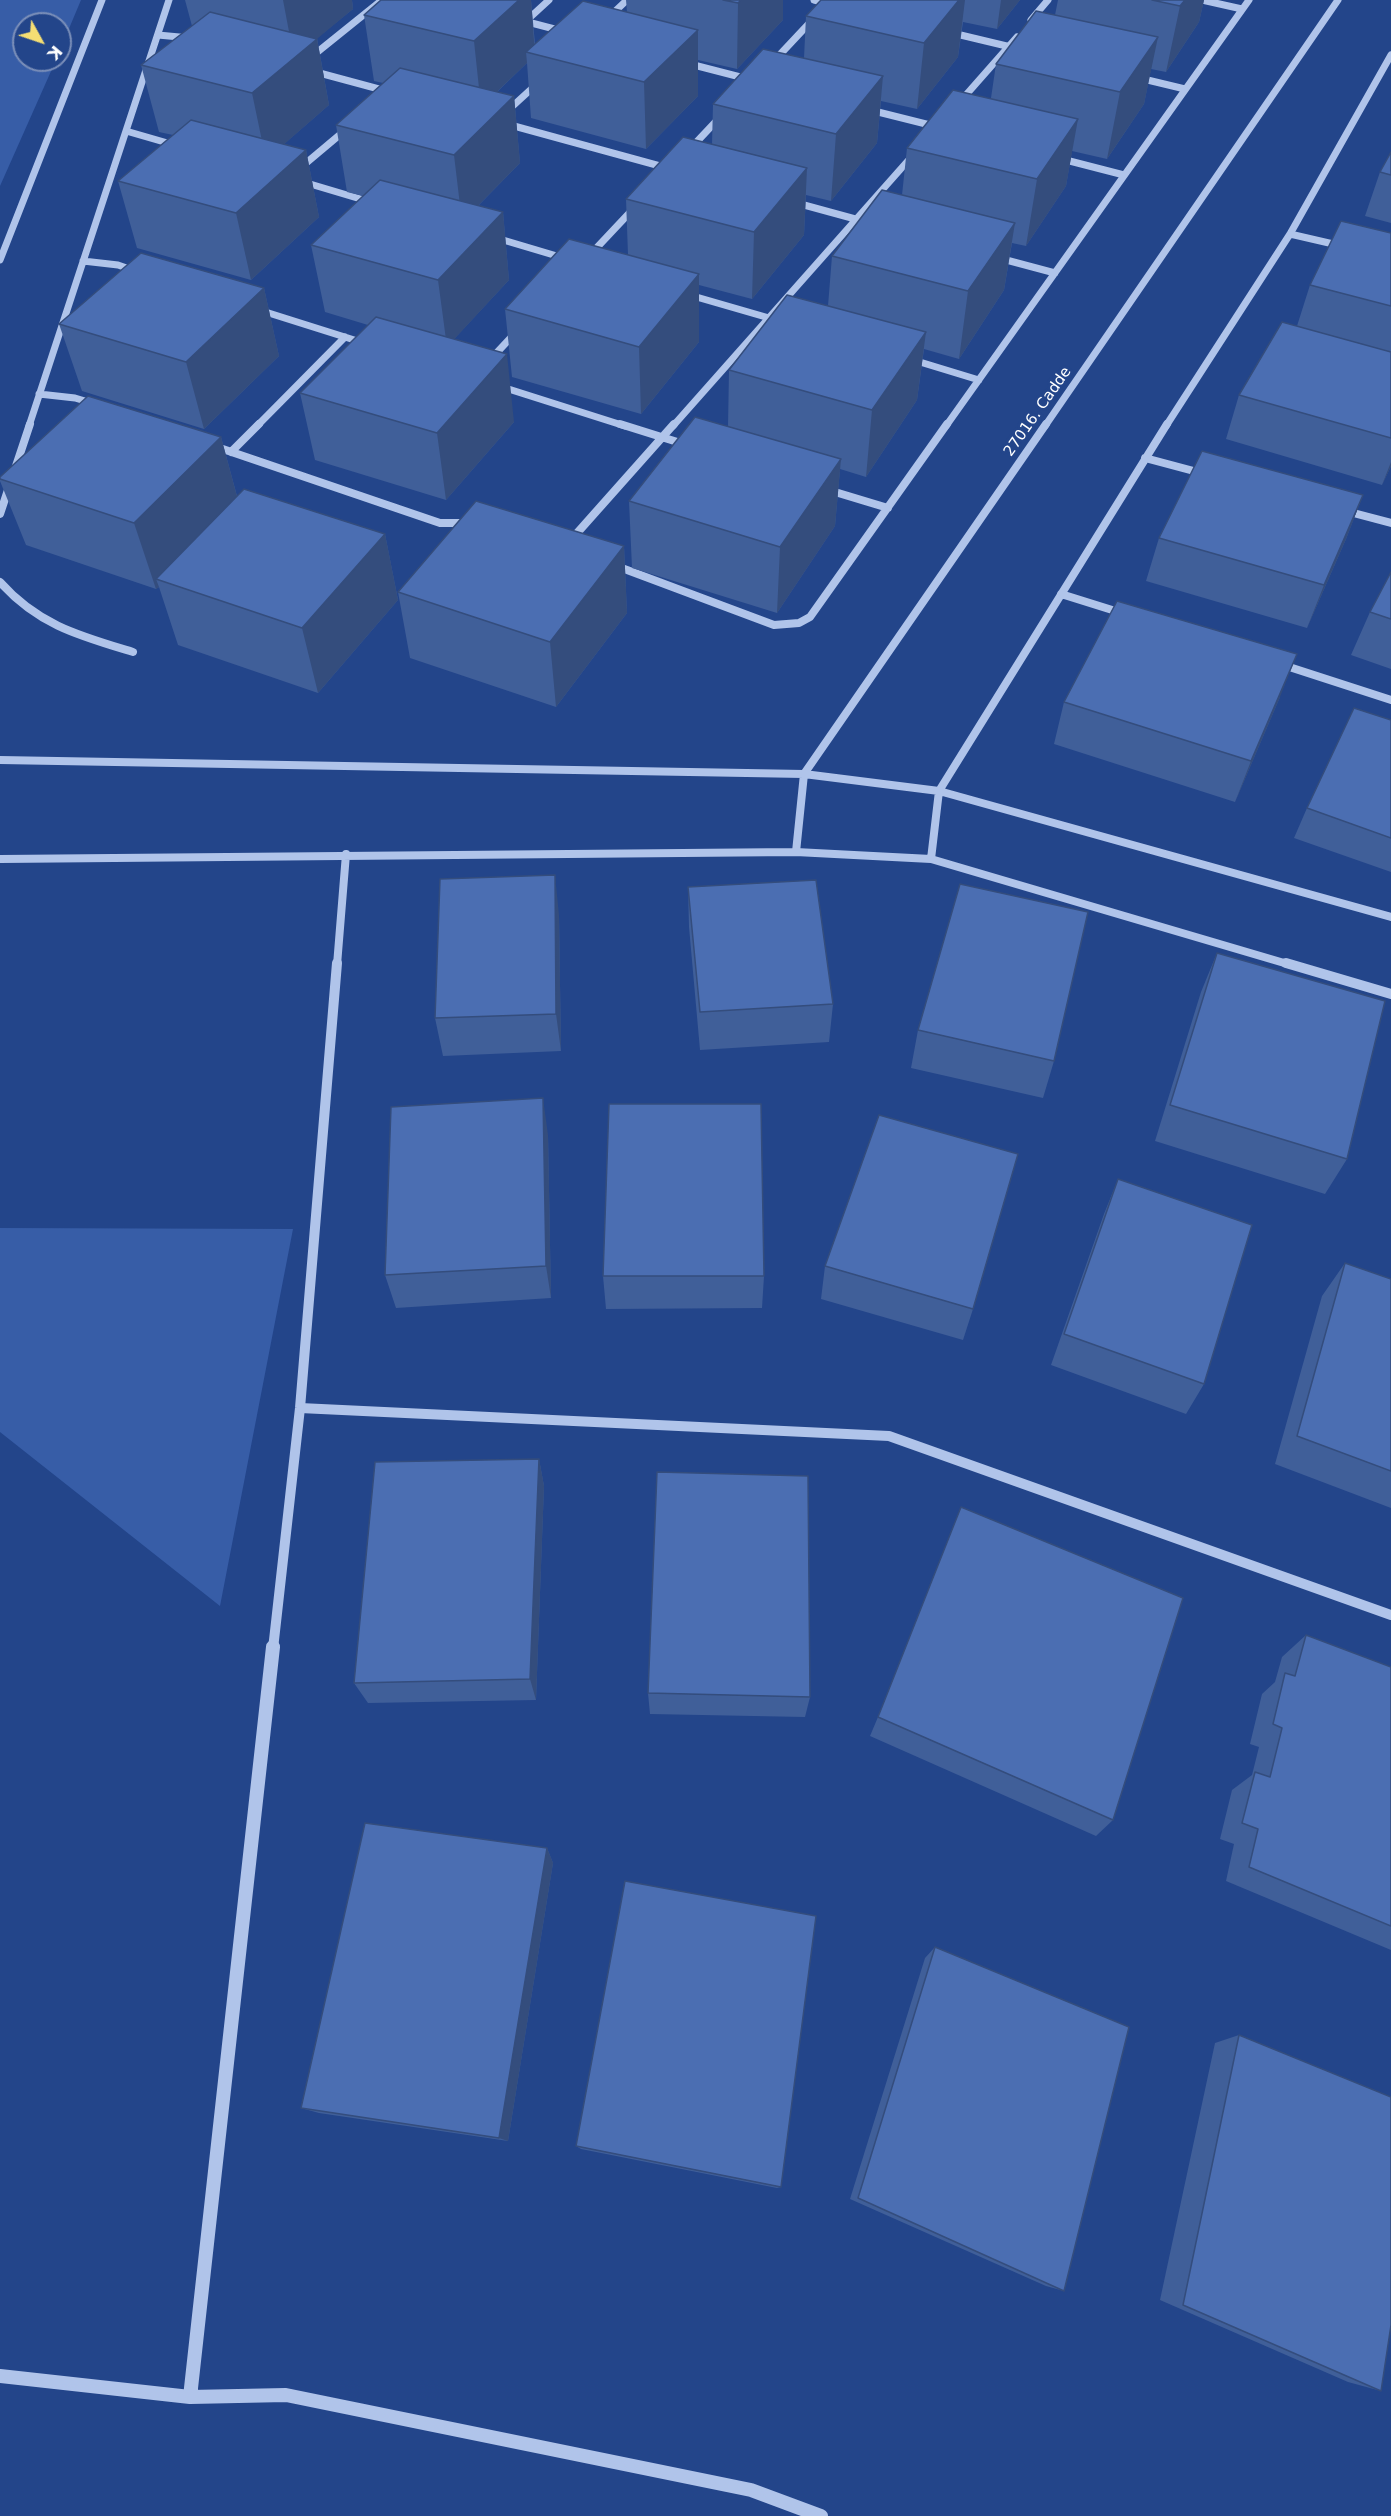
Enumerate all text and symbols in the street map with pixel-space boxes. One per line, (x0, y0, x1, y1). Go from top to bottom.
north arrow (12, 12, 72, 72)
text: K (43, 42, 66, 63)
street label: 27016. Cadde (1000, 364, 1076, 460)

